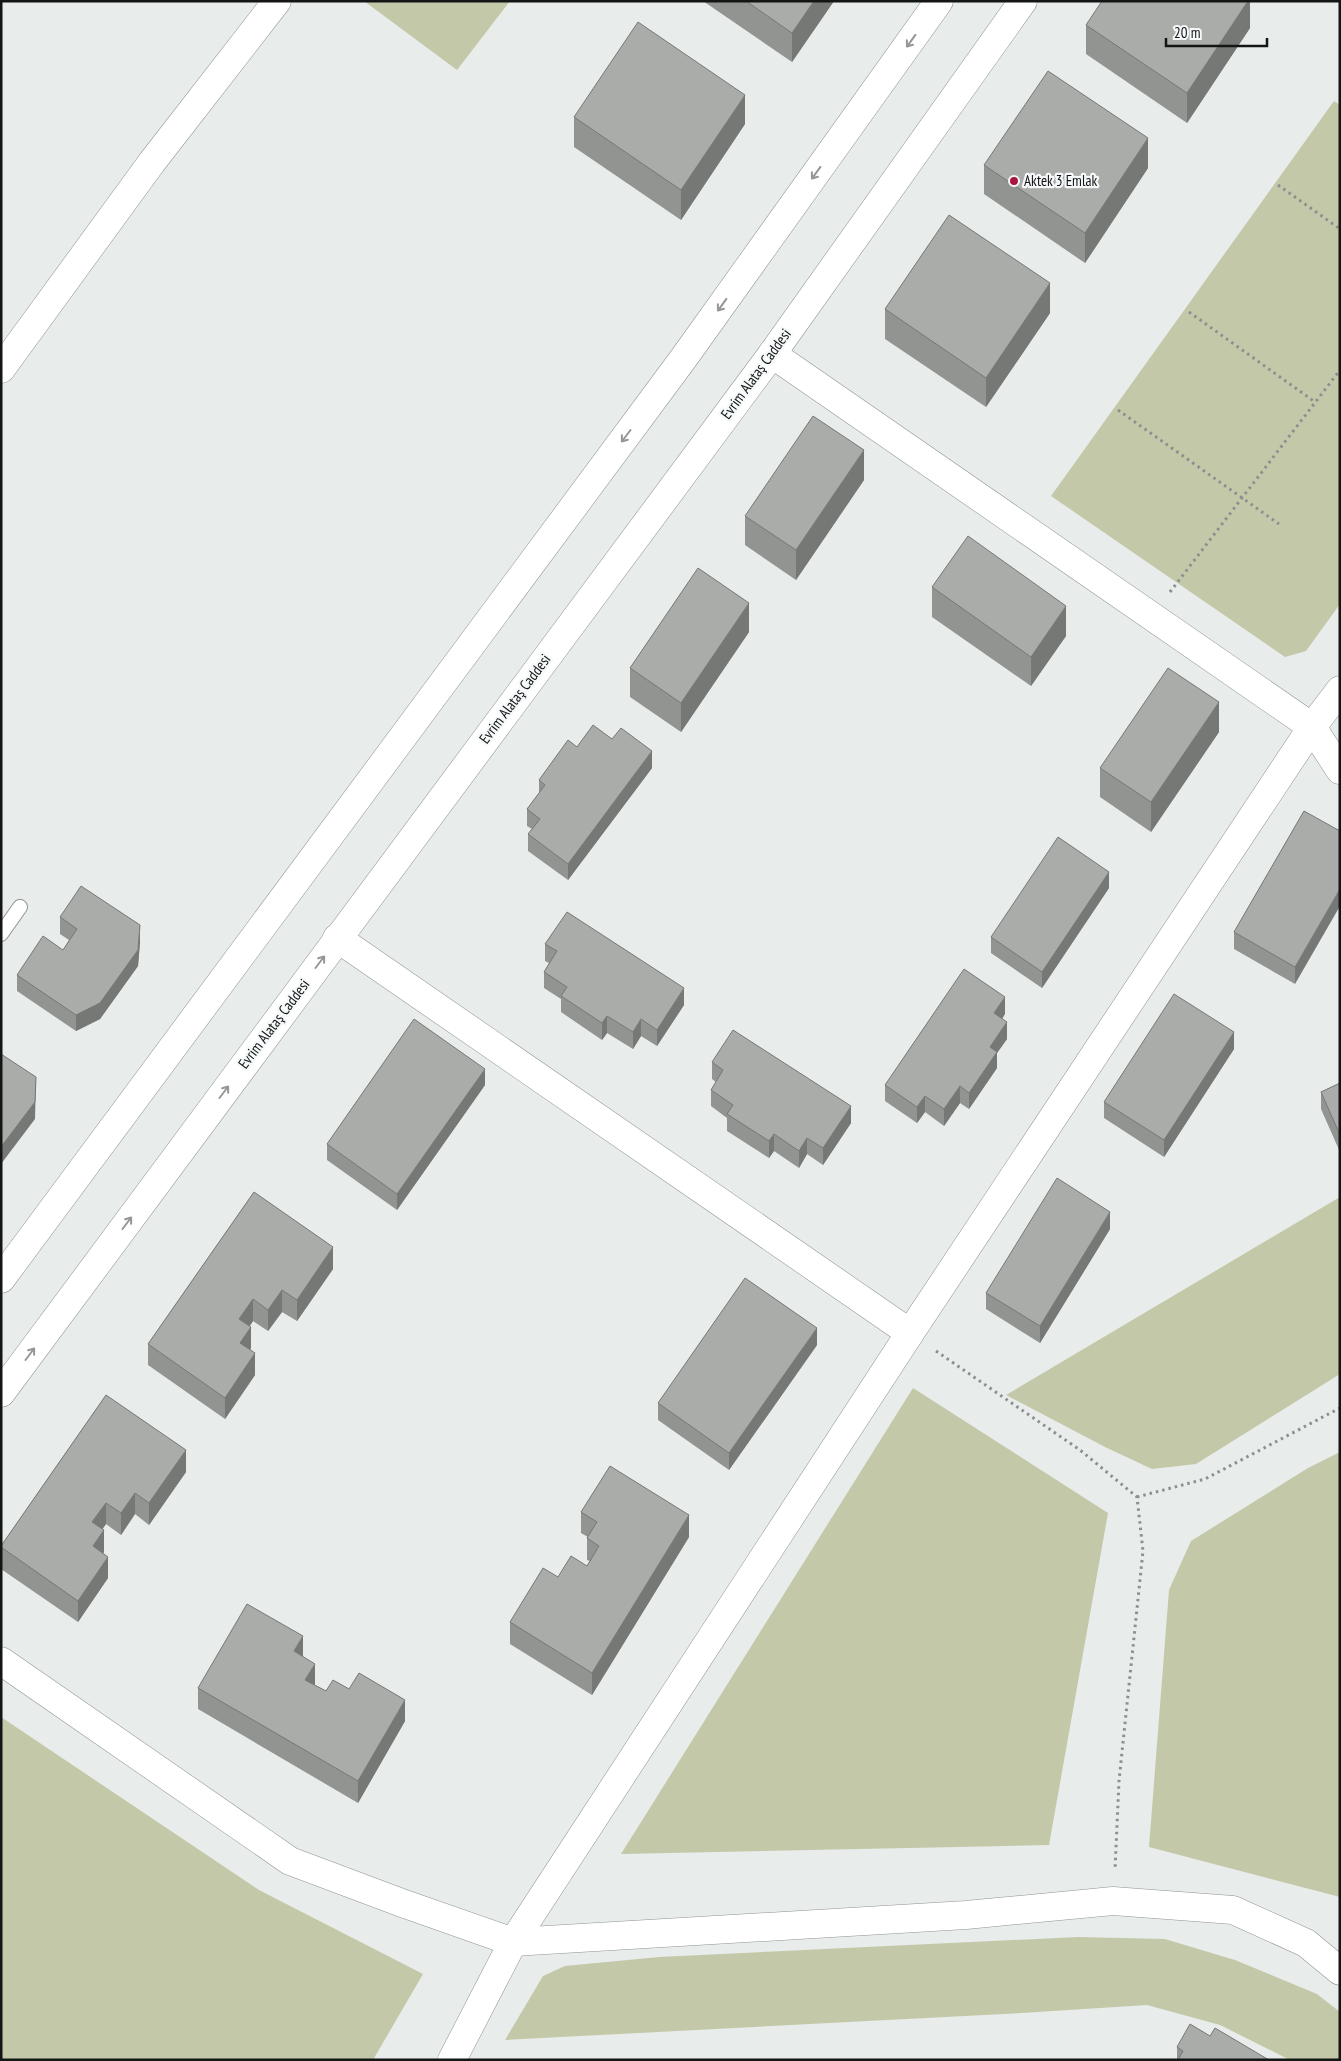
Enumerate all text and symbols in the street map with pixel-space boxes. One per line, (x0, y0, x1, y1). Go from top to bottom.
scale bar (1166, 15, 1267, 47)
text: 20 m (1174, 23, 1200, 42)
one-way arrow (906, 34, 916, 48)
one-way arrow (811, 166, 822, 179)
place label: Aktek 3 Emlak (1024, 171, 1097, 190)
marker: Aktek 3 Emlak (1008, 175, 1020, 187)
one-way arrow (717, 298, 727, 312)
street label: Evrim Alataş Caddesi (716, 325, 795, 423)
one-way arrow (621, 429, 631, 443)
street label: Evrim Alataş Caddesi (475, 650, 554, 747)
one-way arrow (315, 955, 325, 969)
street label: Evrim Alataş Caddesi (234, 975, 313, 1072)
one-way arrow (218, 1086, 229, 1099)
one-way arrow (122, 1216, 132, 1230)
one-way arrow (25, 1347, 35, 1361)

